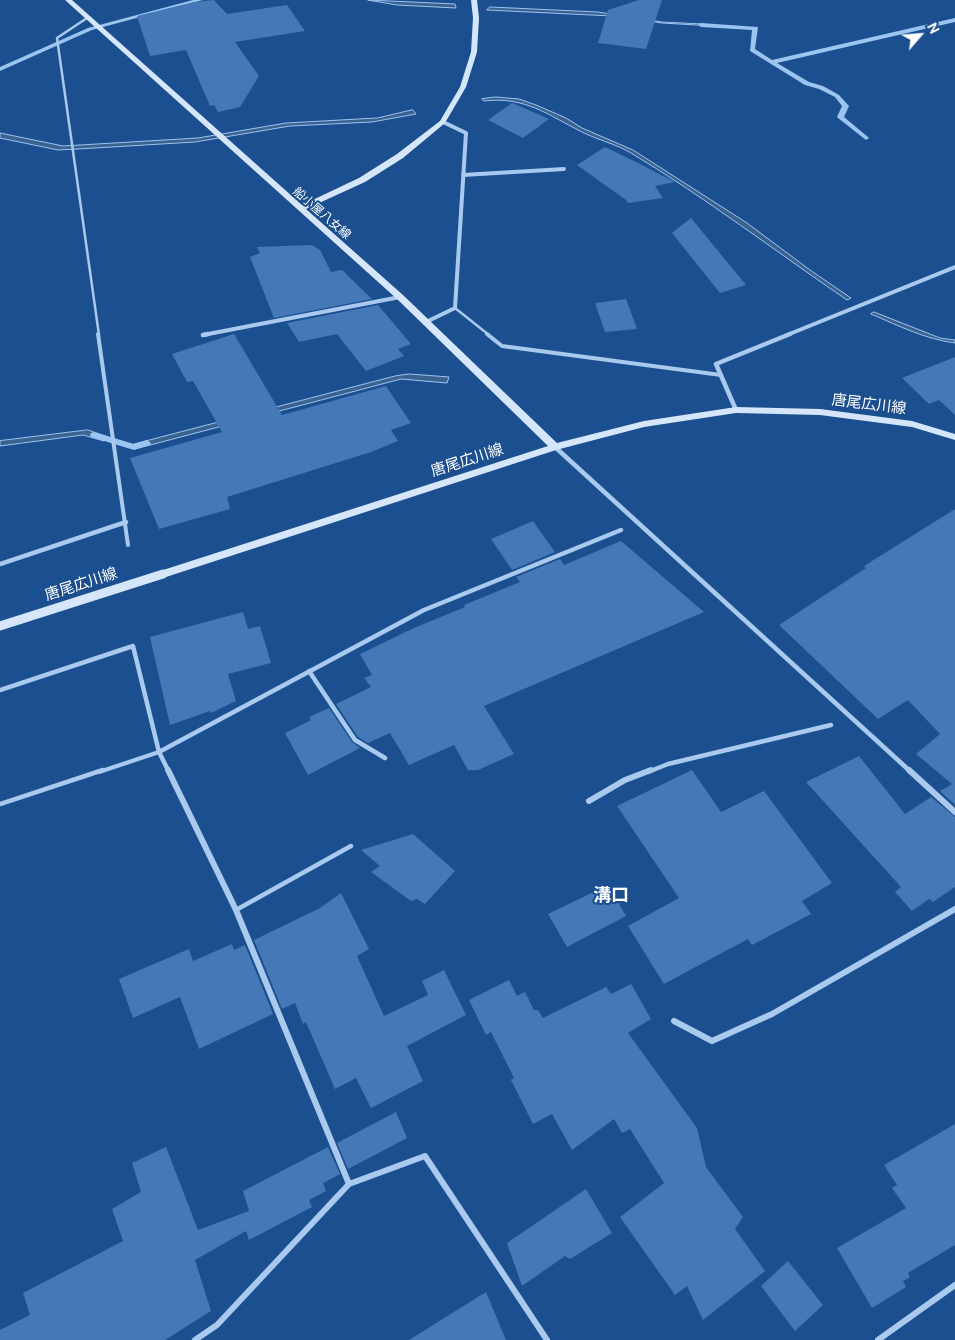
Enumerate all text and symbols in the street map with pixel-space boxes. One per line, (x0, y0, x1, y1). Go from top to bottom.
north arrow (895, 10, 945, 60)
text: N (924, 20, 943, 36)
street label: 船小屋八女線 (290, 184, 354, 242)
street label: 唐尾広川線 (831, 390, 907, 418)
street label: 唐尾広川線 (429, 440, 505, 480)
street label: 唐尾広川線 (43, 564, 119, 604)
district label: 溝口 (593, 884, 629, 906)

